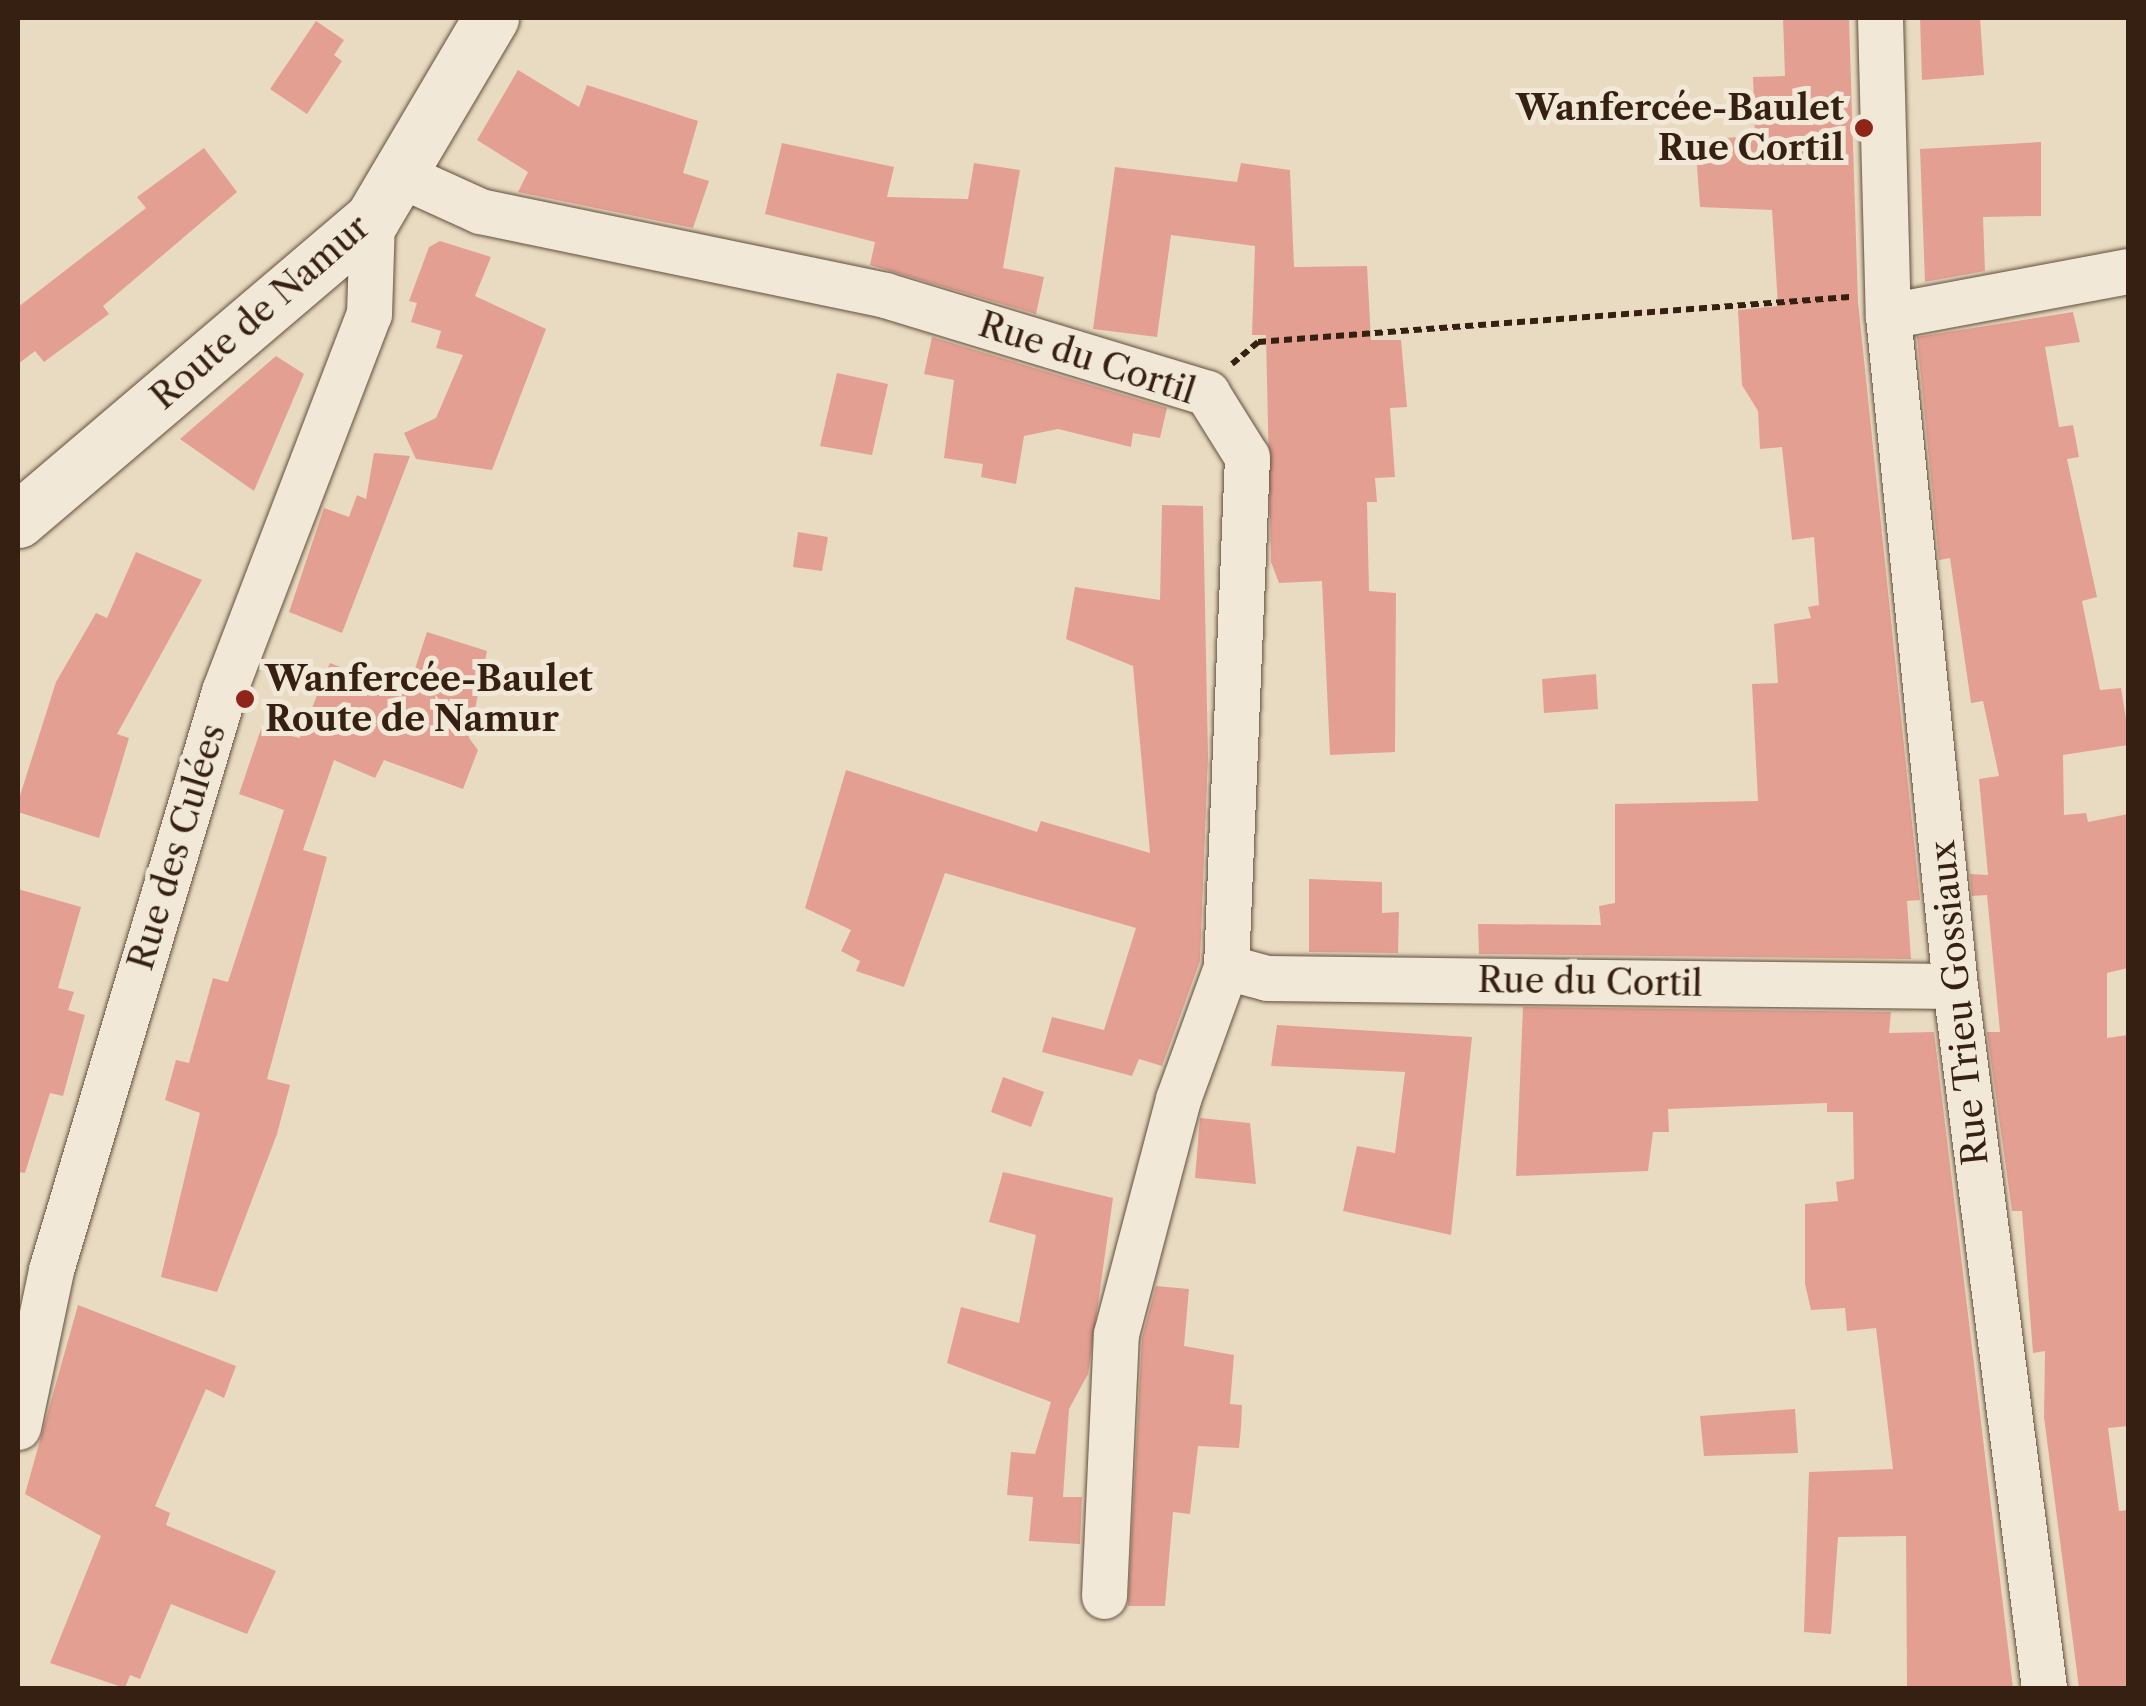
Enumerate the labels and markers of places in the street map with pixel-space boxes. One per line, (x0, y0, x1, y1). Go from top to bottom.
place label: Wanfercée-Baulet Rue Cortil (1516, 87, 1844, 169)
marker: Wanfercée-Baulet Rue Cortil (1853, 117, 1875, 139)
place label: Wanfercée-Baulet Route de Namur (265, 658, 593, 740)
marker: Wanfercée-Baulet Route de Namur (234, 688, 256, 710)

